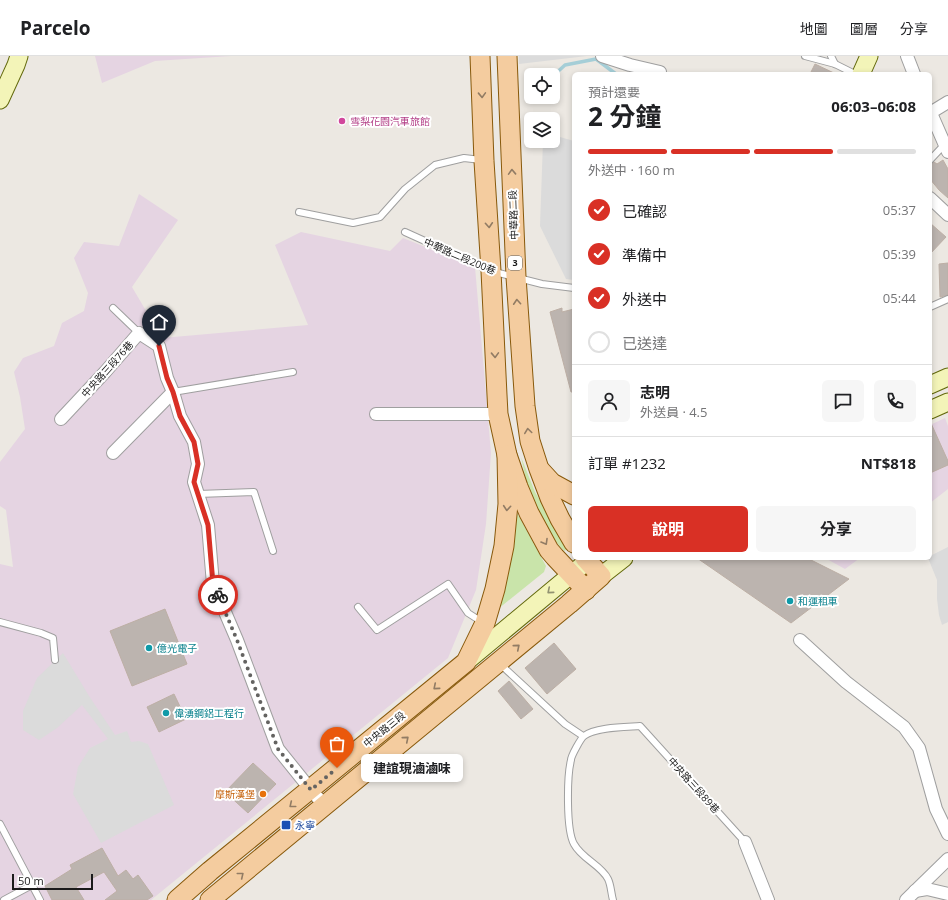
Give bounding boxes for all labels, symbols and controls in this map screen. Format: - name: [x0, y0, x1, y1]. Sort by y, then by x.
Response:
- text: Parcelo: [20, 15, 91, 41]
- text: 地圖: [800, 19, 828, 38]
- text: 圖層: [850, 19, 878, 38]
- text: 分享: [900, 19, 928, 38]
- map controls: [524, 68, 560, 148]
- button: locate: [524, 68, 560, 104]
- text: 預計還要: [588, 83, 640, 101]
- one-way arrow: [478, 92, 486, 98]
- text: 06:03–06:08: [831, 96, 916, 116]
- text: 2 分鐘: [588, 98, 662, 134]
- button: layers: [524, 112, 560, 148]
- place label: 雪梨花園汽車旅館: [350, 114, 430, 128]
- marker: 雪梨花園汽車旅館: [337, 116, 347, 126]
- text: 外送中 · 160 m: [588, 161, 675, 179]
- one-way arrow: [508, 169, 516, 175]
- street label: 中華路二段: [505, 190, 521, 240]
- icon: check: [588, 199, 610, 221]
- text: 已確認: [622, 201, 667, 221]
- text: 05:37: [883, 201, 916, 219]
- one-way arrow: [484, 222, 493, 228]
- street label: 中華路二段200巷: [422, 234, 498, 278]
- icon: check: [588, 243, 610, 265]
- text: 準備中: [622, 245, 667, 265]
- text: 05:39: [883, 245, 916, 263]
- road number: 3: [508, 256, 522, 270]
- icon: check: [588, 287, 610, 309]
- text: 外送中: [622, 289, 667, 309]
- text: 05:44: [883, 289, 916, 307]
- one-way arrow: [513, 299, 522, 305]
- pin: [142, 305, 176, 346]
- icon: home: [148, 311, 170, 333]
- text: 已送達: [622, 333, 667, 353]
- street label: 中央路三段76巷: [78, 338, 136, 400]
- one-way arrow: [491, 352, 499, 358]
- button: person: [588, 380, 630, 422]
- button: chat: [822, 380, 864, 422]
- button: phone: [874, 380, 916, 422]
- text: 志明: [640, 382, 670, 402]
- text: 外送員 · 4.5: [640, 403, 707, 421]
- one-way arrow: [524, 428, 533, 434]
- text: 訂單 #1232: [588, 453, 666, 473]
- text: NT$818: [861, 453, 916, 473]
- one-way arrow: [503, 505, 512, 511]
- button: 說明: [588, 506, 748, 552]
- button: 分享: [756, 506, 916, 552]
- one-way arrow: [540, 538, 547, 545]
- courier: [198, 575, 238, 615]
- icon: bike: [207, 584, 229, 606]
- one-way arrow: [547, 587, 554, 594]
- place label: 和運租車: [798, 594, 838, 608]
- marker: 和運租車: [785, 596, 795, 606]
- place label: 億光電子: [157, 641, 197, 655]
- marker: 億光電子: [144, 643, 154, 653]
- one-way arrow: [512, 645, 519, 652]
- one-way arrow: [433, 682, 440, 689]
- place label: 偉湧鋼鋁工程行: [174, 706, 244, 720]
- marker: 偉湧鋼鋁工程行: [161, 708, 171, 718]
- street label: 中央路三段: [360, 708, 408, 750]
- pin: [320, 727, 354, 768]
- icon: bag: [326, 733, 348, 755]
- one-way arrow: [401, 737, 408, 744]
- callout: 建誼現滷滷味: [361, 754, 463, 782]
- street label: 中央路三段89巷: [665, 754, 723, 816]
- text: 建誼現滷滷味: [373, 759, 451, 777]
- place label: 摩斯漢堡: [215, 787, 255, 801]
- marker: 摩斯漢堡: [258, 789, 268, 799]
- one-way arrow: [289, 800, 296, 807]
- place label: 永寧: [295, 818, 315, 832]
- marker: 永寧: [280, 819, 292, 831]
- scale bar: [12, 872, 93, 891]
- text: 50 m: [18, 873, 44, 888]
- one-way arrow: [236, 873, 243, 880]

